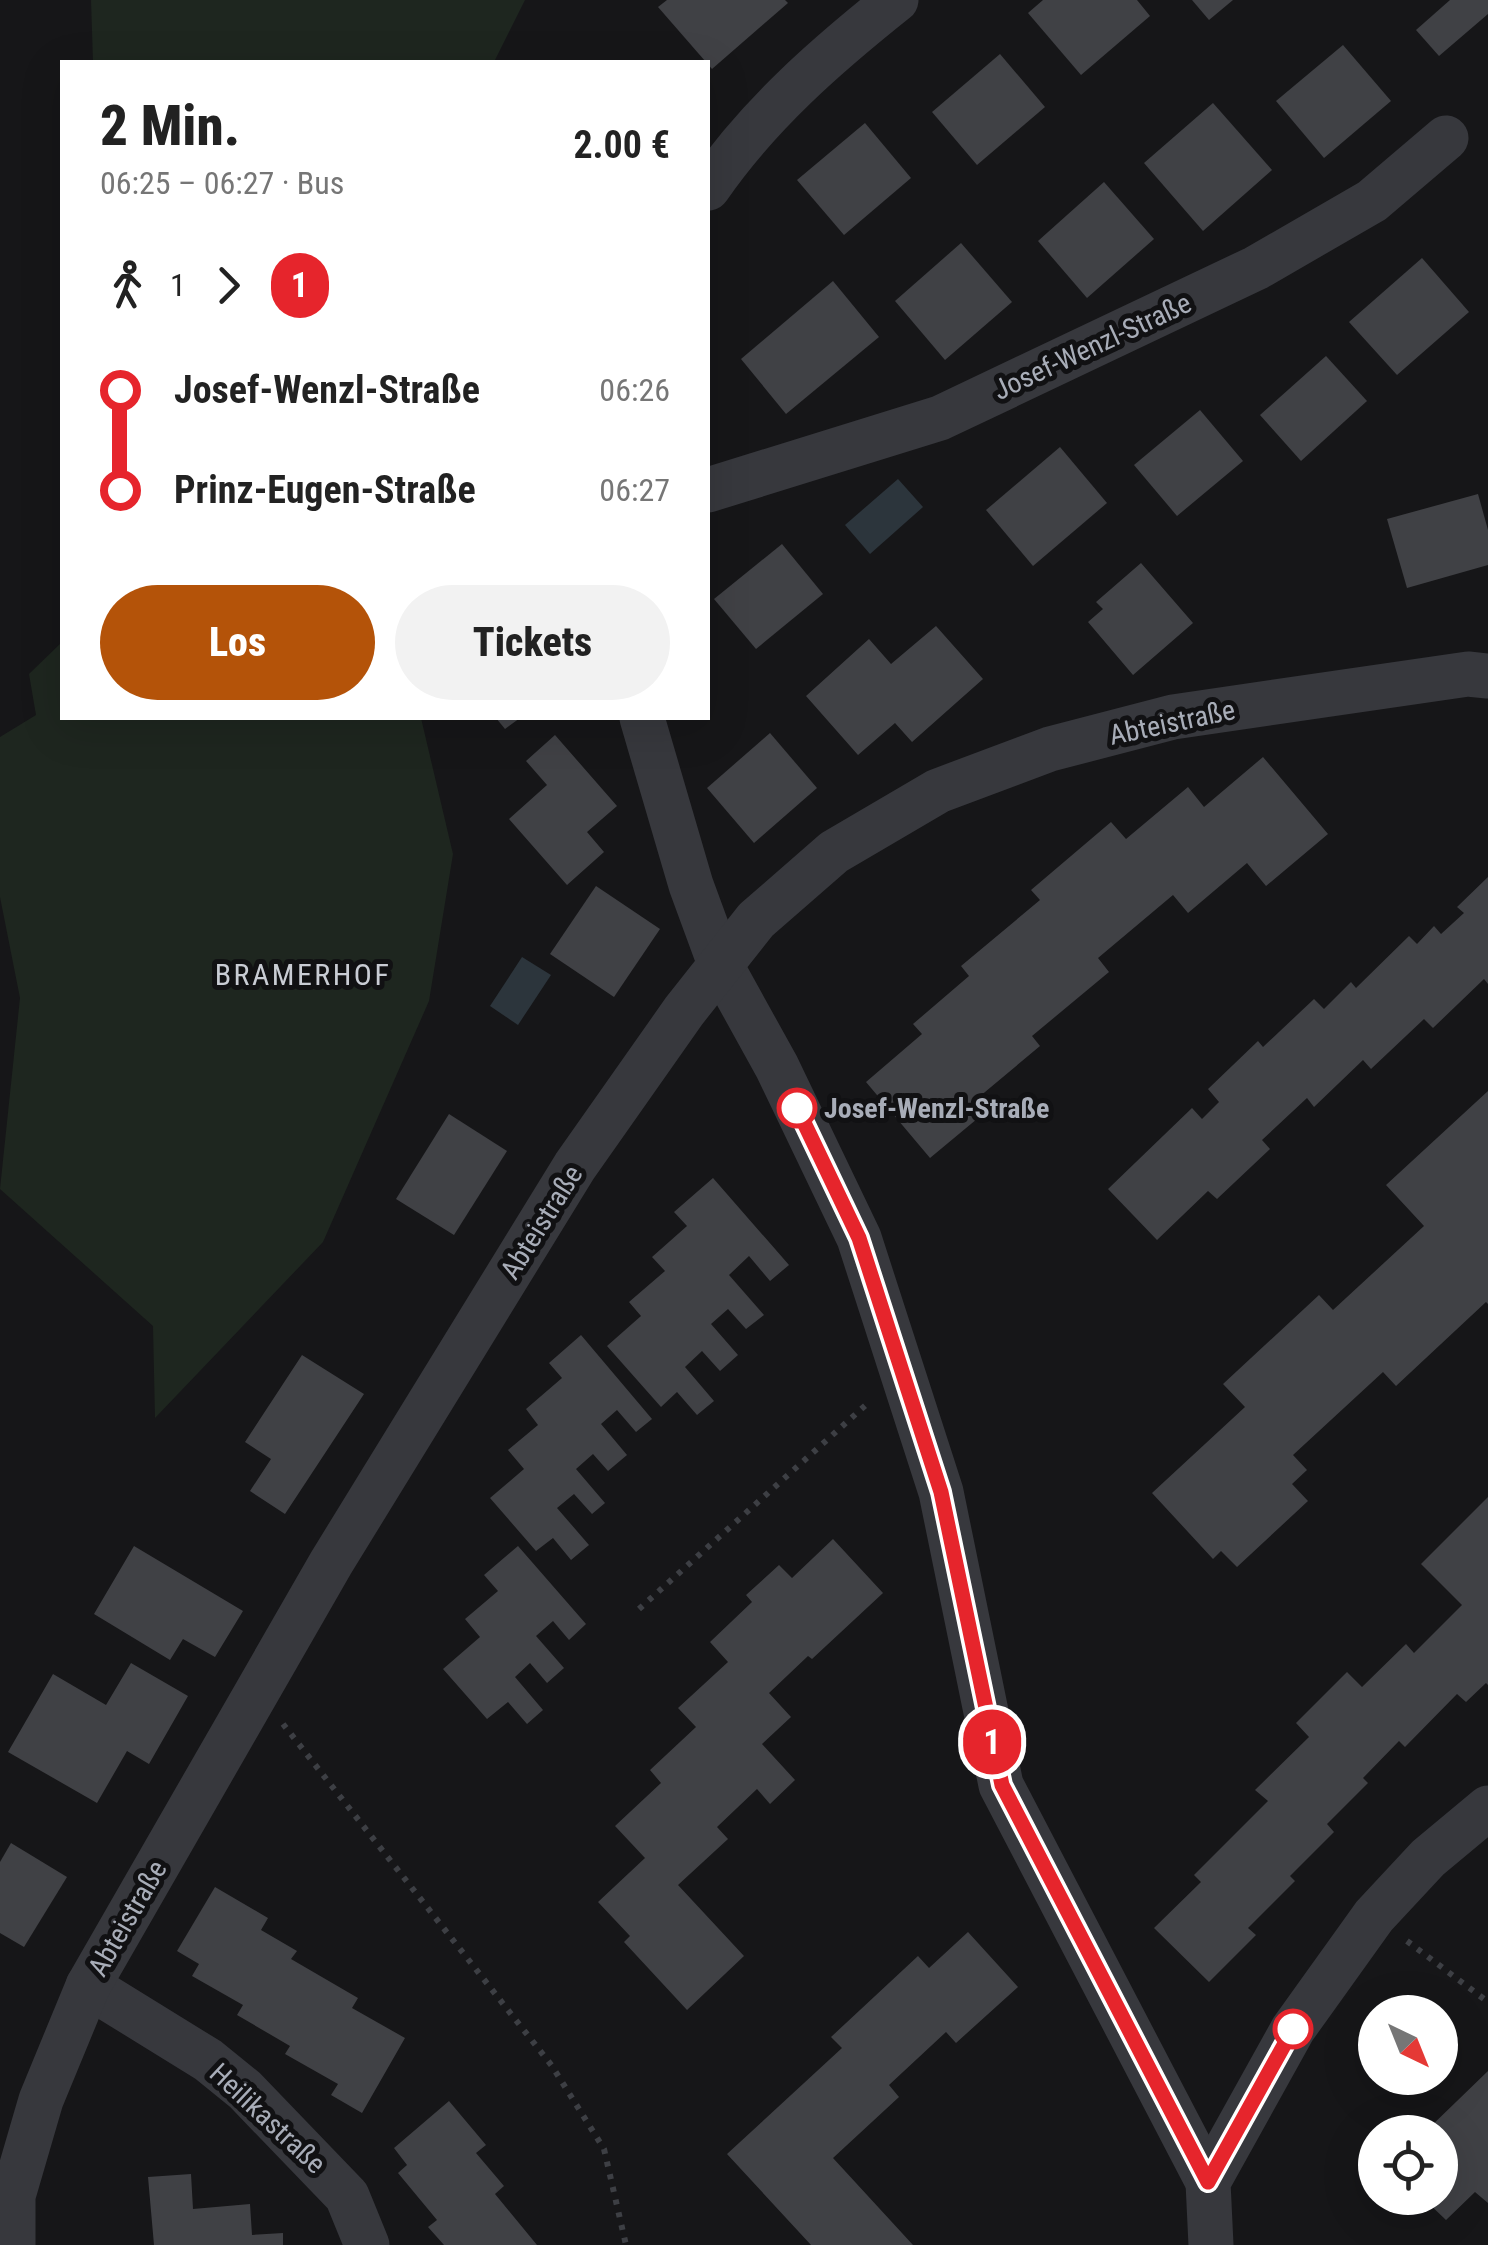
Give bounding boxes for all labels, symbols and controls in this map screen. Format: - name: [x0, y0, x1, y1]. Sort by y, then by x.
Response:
- text: 2 Min.: [100, 94, 240, 158]
- text: 2.00 €: [573, 123, 670, 167]
- text: 06:25 – 06:27 · Bus: [100, 164, 344, 202]
- icon: walk: [100, 258, 155, 313]
- icon: forward: [201, 258, 256, 313]
- text: 1: [291, 265, 309, 306]
- text: 1: [170, 266, 186, 304]
- street label: Josef-Wenzl-Straße: [988, 286, 1196, 407]
- text: Josef-Wenzl-Straße: [174, 368, 480, 412]
- text: 06:26: [599, 371, 670, 409]
- text: Prinz-Eugen-Straße: [174, 468, 476, 512]
- text: 06:27: [599, 471, 670, 509]
- button: Los: [100, 585, 375, 700]
- button: Tickets: [395, 585, 670, 700]
- street label: Abteistraße: [1106, 693, 1238, 752]
- district label: BRAMERHOF: [215, 957, 391, 992]
- marker: Josef-Wenzl-Straße: [778, 1089, 816, 1127]
- place label: Josef-Wenzl-Straße: [824, 1092, 1049, 1125]
- street label: Abteistraße: [494, 1159, 589, 1285]
- line badge: 1: [960, 1710, 1024, 1774]
- text: 1: [983, 1722, 1001, 1763]
- street label: Abteistraße: [81, 1855, 174, 1982]
- north arrow: [1358, 1995, 1458, 2095]
- map controls: [1358, 1995, 1458, 2215]
- unlabelled marker: [1274, 2010, 1312, 2048]
- street label: Heilikastraße: [203, 2057, 332, 2180]
- button: locate: [1358, 2115, 1458, 2215]

